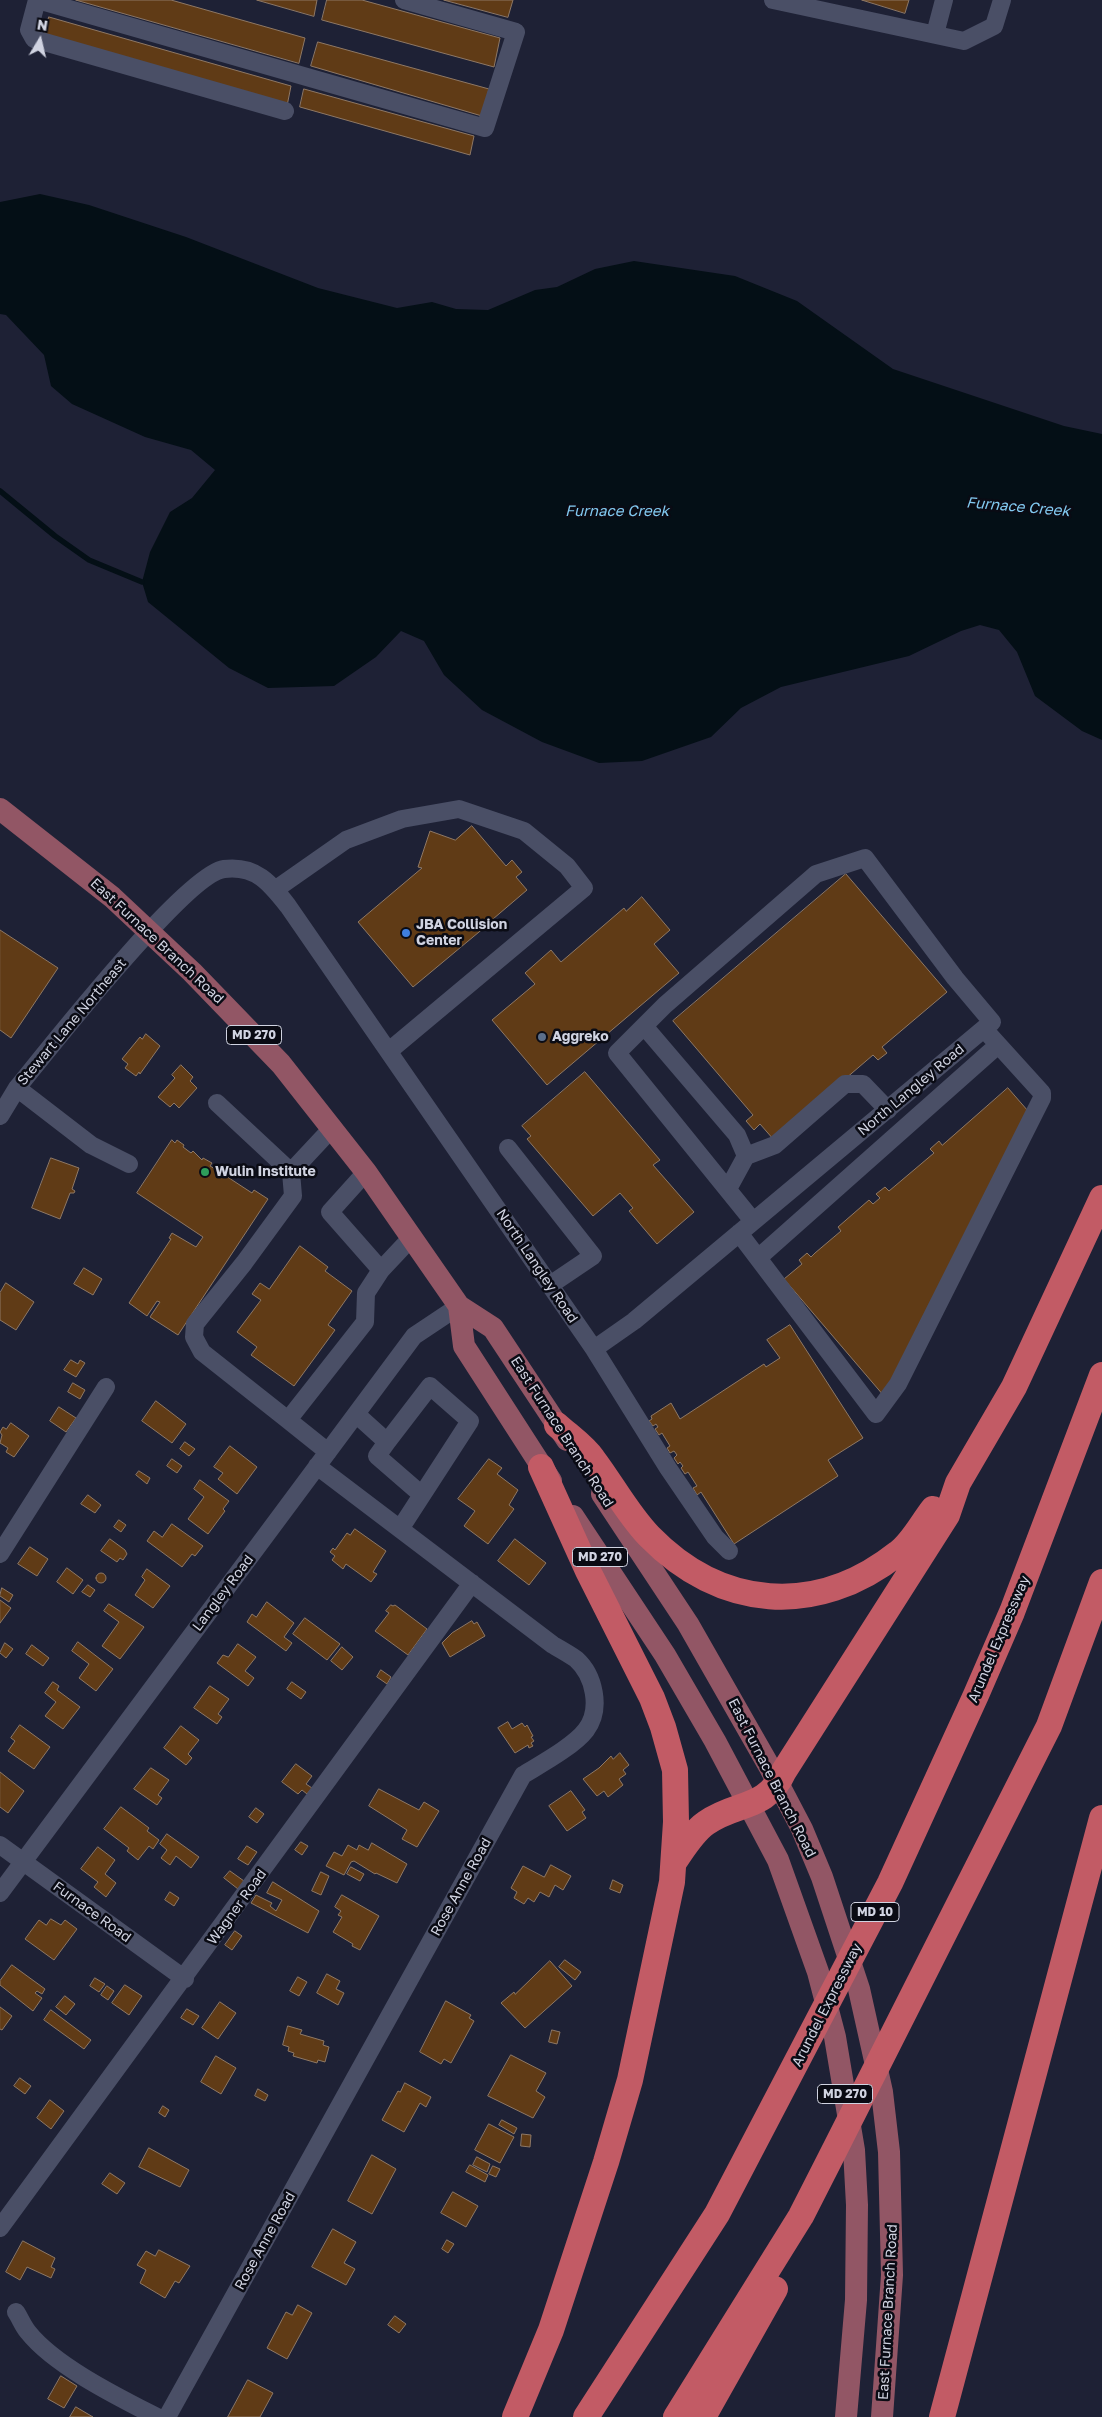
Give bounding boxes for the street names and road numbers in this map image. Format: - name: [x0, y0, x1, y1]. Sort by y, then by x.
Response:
- street label: East Furnace Branch Road: [87, 875, 227, 1007]
- street label: Stewart Lane Northeast: [14, 955, 130, 1089]
- road number: MD 270: [226, 1026, 282, 1044]
- street label: North Langley Road: [854, 1041, 968, 1139]
- street label: North Langley Road: [493, 1206, 581, 1326]
- street label: East Furnace Branch Road: [507, 1354, 617, 1510]
- road number: MD 270: [572, 1548, 628, 1566]
- street label: Langley Road: [189, 1552, 257, 1634]
- street label: Arundel Expressway: [965, 1573, 1033, 1705]
- street label: East Furnace Branch Road: [725, 1696, 819, 1860]
- street label: Rose Anne Road: [427, 1835, 495, 1939]
- street label: Wagner Road: [204, 1866, 270, 1948]
- street label: Furnace Road: [50, 1878, 134, 1946]
- road number: MD 10: [851, 1902, 899, 1921]
- street label: Arundel Expressway: [789, 1940, 865, 2070]
- road number: MD 270: [818, 2084, 872, 2104]
- street label: Rose Anne Road: [231, 2189, 299, 2293]
- street label: East Furnace Branch Road: [875, 2224, 901, 2400]

